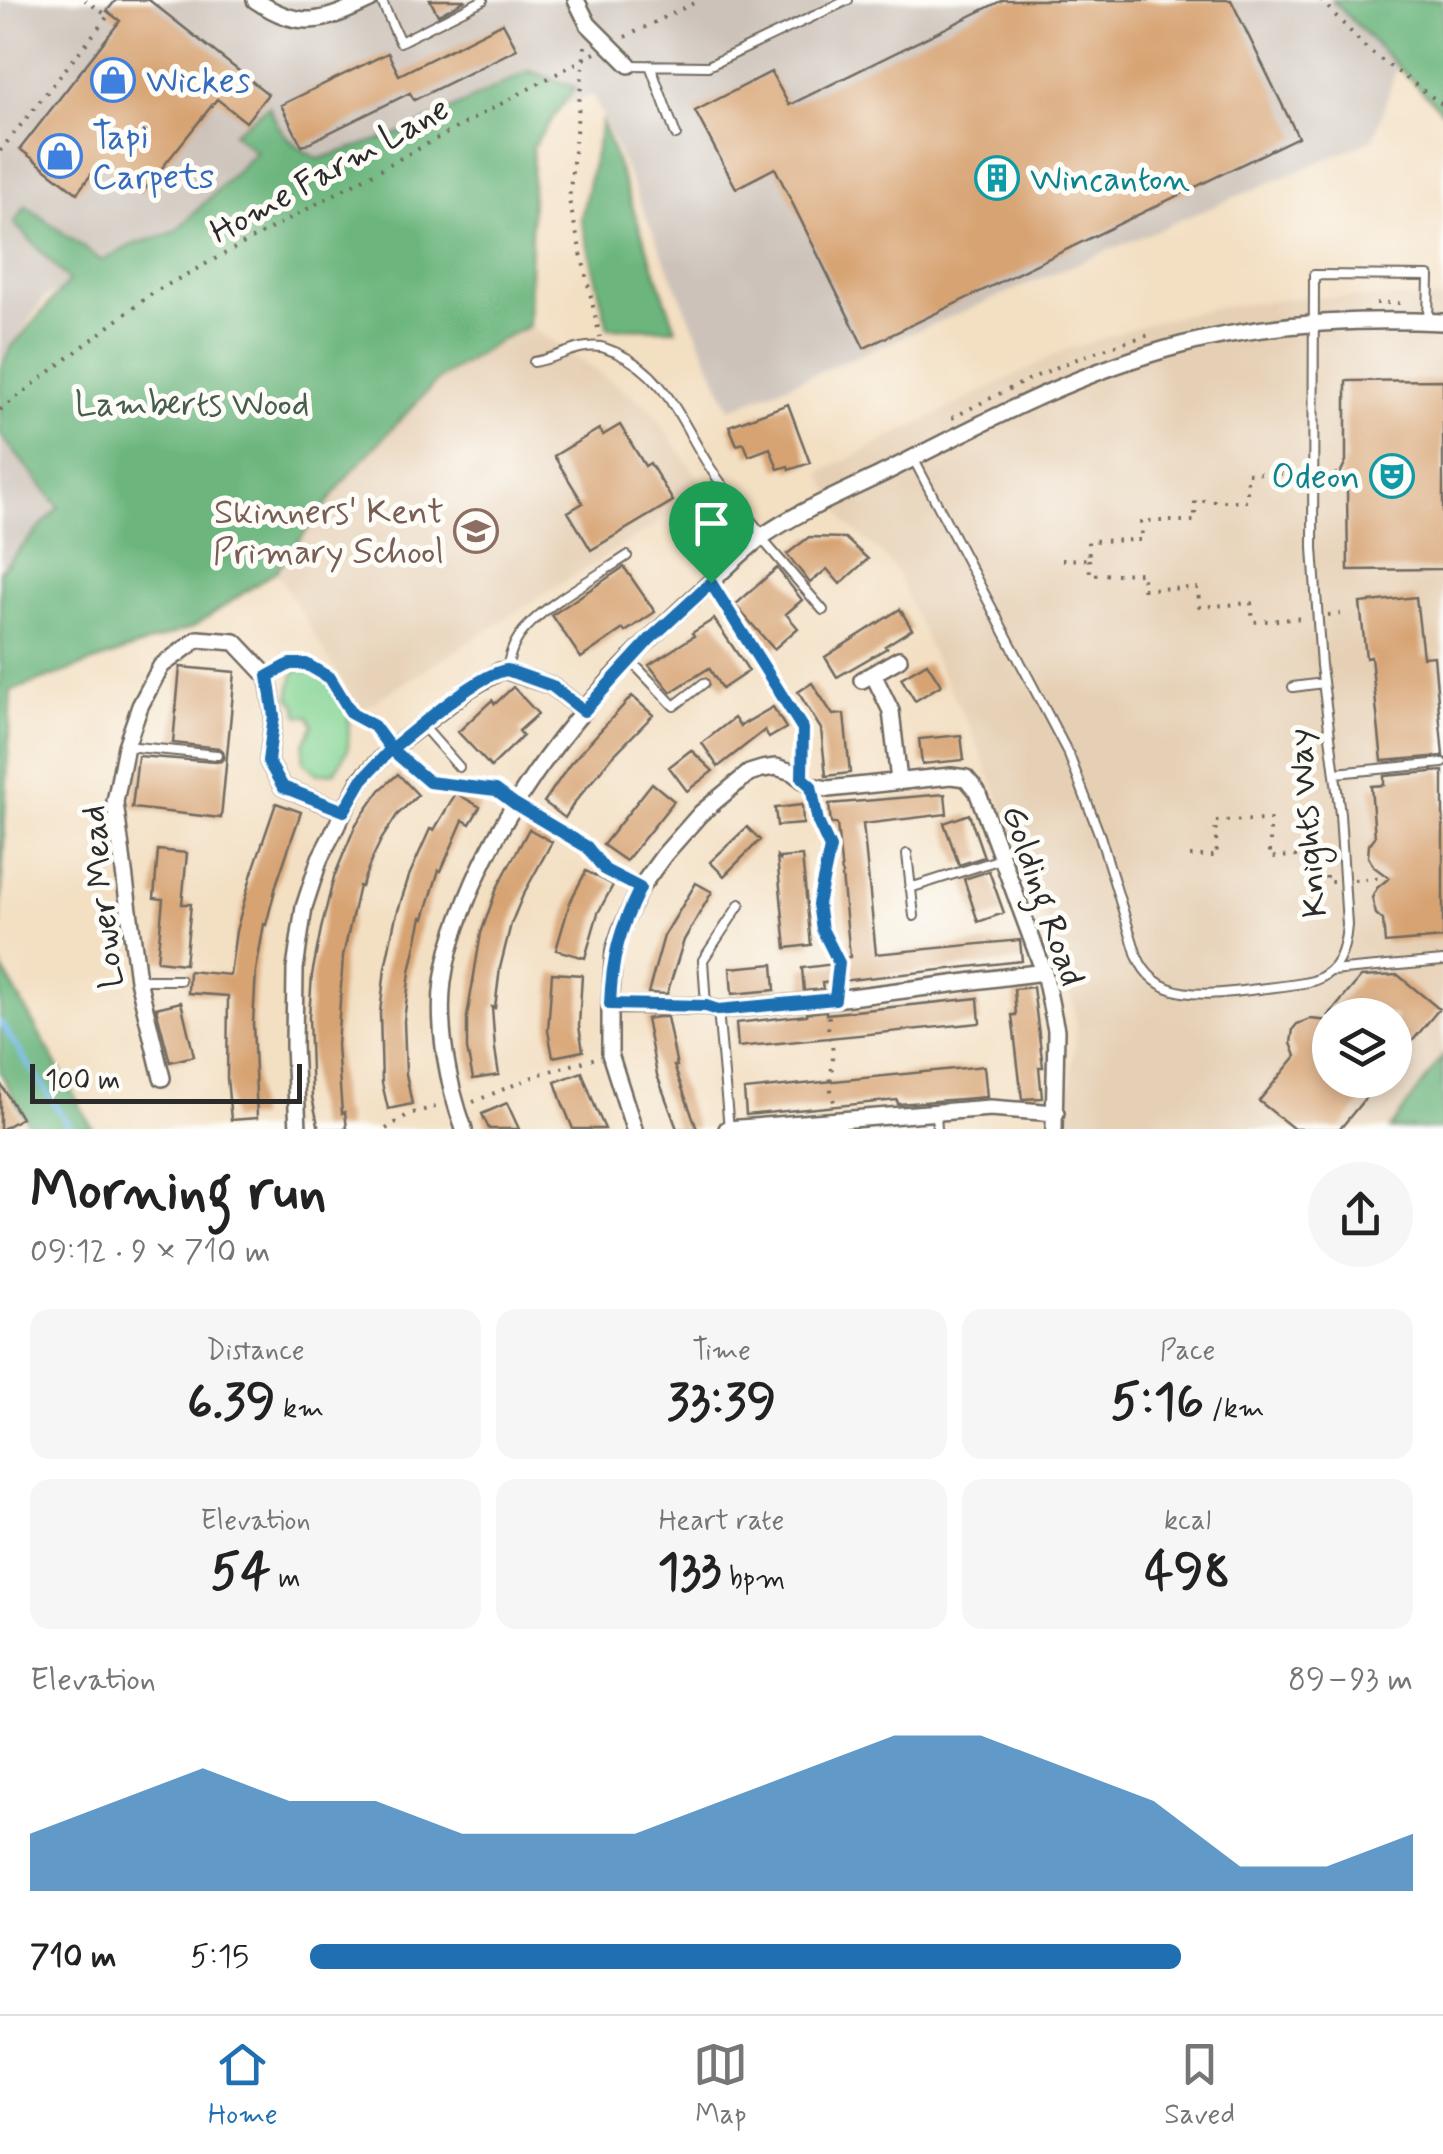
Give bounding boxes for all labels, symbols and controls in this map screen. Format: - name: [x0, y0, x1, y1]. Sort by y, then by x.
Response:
- shop icon: Wickes: [90, 57, 136, 103]
- place label: Wickes: [146, 59, 250, 105]
- street label: Home Farm Lane: [202, 86, 458, 256]
- place label: Tapi Carpets: [92, 115, 214, 201]
- shop icon: Tapi Carpets: [37, 133, 83, 179]
- building icon: Wincanton: [974, 155, 1020, 201]
- place label: Wincanton: [1030, 157, 1190, 203]
- park label: Lamberts Wood: [75, 382, 309, 428]
- theatre icon: Odeon: [1369, 453, 1415, 499]
- place label: Odeon: [1271, 455, 1360, 501]
- pin: [669, 481, 754, 584]
- place label: Skinners' Kent Primary School: [213, 490, 444, 576]
- icon: arrive: [684, 496, 739, 551]
- school or university icon: Skinners' Kent Primary School: [453, 508, 499, 554]
- street label: Knights Way: [1277, 726, 1342, 919]
- street label: Golding Road: [986, 799, 1095, 994]
- street label: Lower Mead: [71, 803, 135, 991]
- map controls: [1312, 998, 1412, 1098]
- button: layers: [1312, 998, 1412, 1098]
- scale bar: [30, 1059, 302, 1104]
- text: 100 m: [45, 1063, 120, 1100]
- text: Morning run: [30, 1157, 327, 1229]
- button: share: [1308, 1162, 1413, 1267]
- text: 09:12 · 9 × 710 m: [30, 1231, 270, 1273]
- text: Distance: [206, 1333, 305, 1370]
- text: Time: [692, 1333, 751, 1370]
- text: Pace: [1160, 1333, 1215, 1370]
- text: 6.39: [187, 1370, 275, 1436]
- text: 33:39: [667, 1370, 776, 1436]
- text: 5:16: [1111, 1370, 1204, 1436]
- text: km: [275, 1391, 324, 1428]
- text: /km: [1204, 1391, 1264, 1428]
- text: Elevation: [200, 1503, 311, 1540]
- text: Heart rate: [659, 1503, 784, 1540]
- text: kcal: [1164, 1503, 1211, 1540]
- text: 54: [210, 1540, 271, 1606]
- text: 133: [658, 1540, 721, 1606]
- text: 498: [1145, 1540, 1230, 1606]
- text: m: [271, 1561, 301, 1598]
- text: bpm: [721, 1561, 785, 1598]
- text: Elevation: [30, 1659, 156, 1701]
- text: 89–93 m: [1288, 1659, 1413, 1701]
- text: 710 m: [30, 1936, 117, 1978]
- text: 5:15: [190, 1936, 249, 1978]
- tab: Home: [208, 2037, 278, 2134]
- tab: Map: [693, 2037, 748, 2134]
- tab: Saved: [1164, 2037, 1235, 2134]

